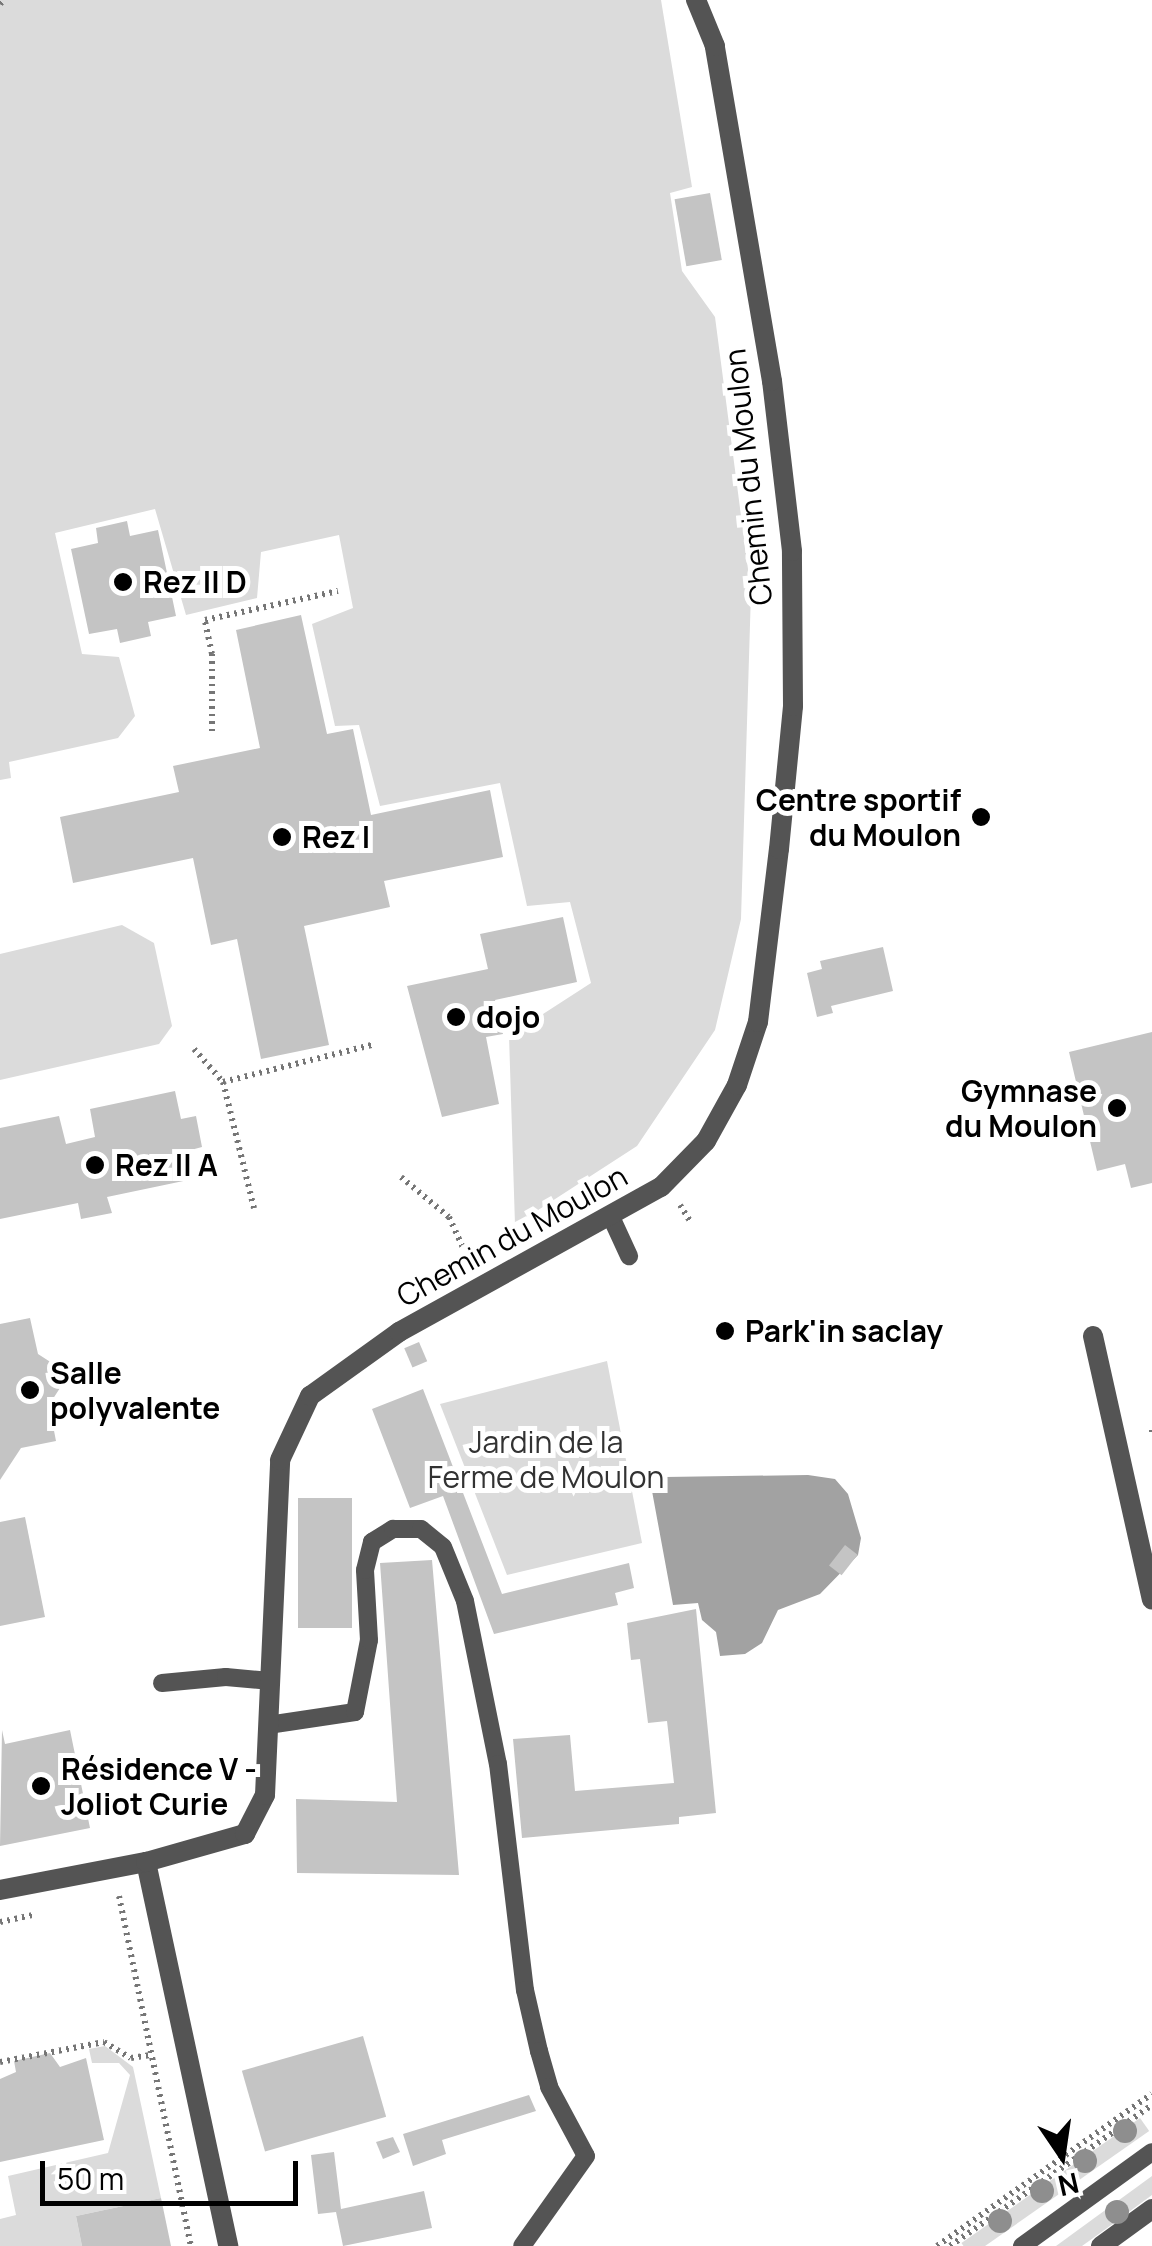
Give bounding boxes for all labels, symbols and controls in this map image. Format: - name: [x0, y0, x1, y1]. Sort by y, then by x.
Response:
- street label: Chemin du Moulon: [717, 347, 779, 607]
- place label: Rez II D: [143, 564, 247, 600]
- marker: Rez II D: [112, 571, 134, 593]
- place label: Centre sportif du Moulon: [756, 782, 961, 852]
- marker: Centre sportif du Moulon: [970, 806, 992, 828]
- place label: Rez I: [302, 819, 370, 855]
- marker: Rez I: [271, 826, 293, 848]
- place label: dojo: [476, 999, 540, 1035]
- marker: dojo: [445, 1006, 467, 1028]
- place label: Gymnase du Moulon: [945, 1073, 1097, 1144]
- marker: Gymnase du Moulon: [1106, 1097, 1128, 1119]
- place label: Rez II A: [115, 1147, 218, 1183]
- marker: Rez II A: [84, 1154, 106, 1176]
- street label: Chemin du Moulon: [391, 1158, 633, 1314]
- place label: Park'in saclay: [745, 1313, 943, 1349]
- marker: Park'in saclay: [714, 1320, 736, 1342]
- place label: Salle polyvalente: [50, 1355, 220, 1426]
- marker: Salle polyvalente: [19, 1379, 41, 1401]
- park label: Jardin de la Ferme de Moulon: [428, 1424, 664, 1494]
- place label: Résidence V - Joliot Curie: [61, 1751, 257, 1822]
- marker: Résidence V - Joliot Curie: [30, 1775, 52, 1797]
- north arrow: [1012, 2106, 1112, 2206]
- scale bar: [45, 2141, 302, 2203]
- text: 50 m: [57, 2158, 124, 2199]
- text: N: [1055, 2164, 1083, 2206]

